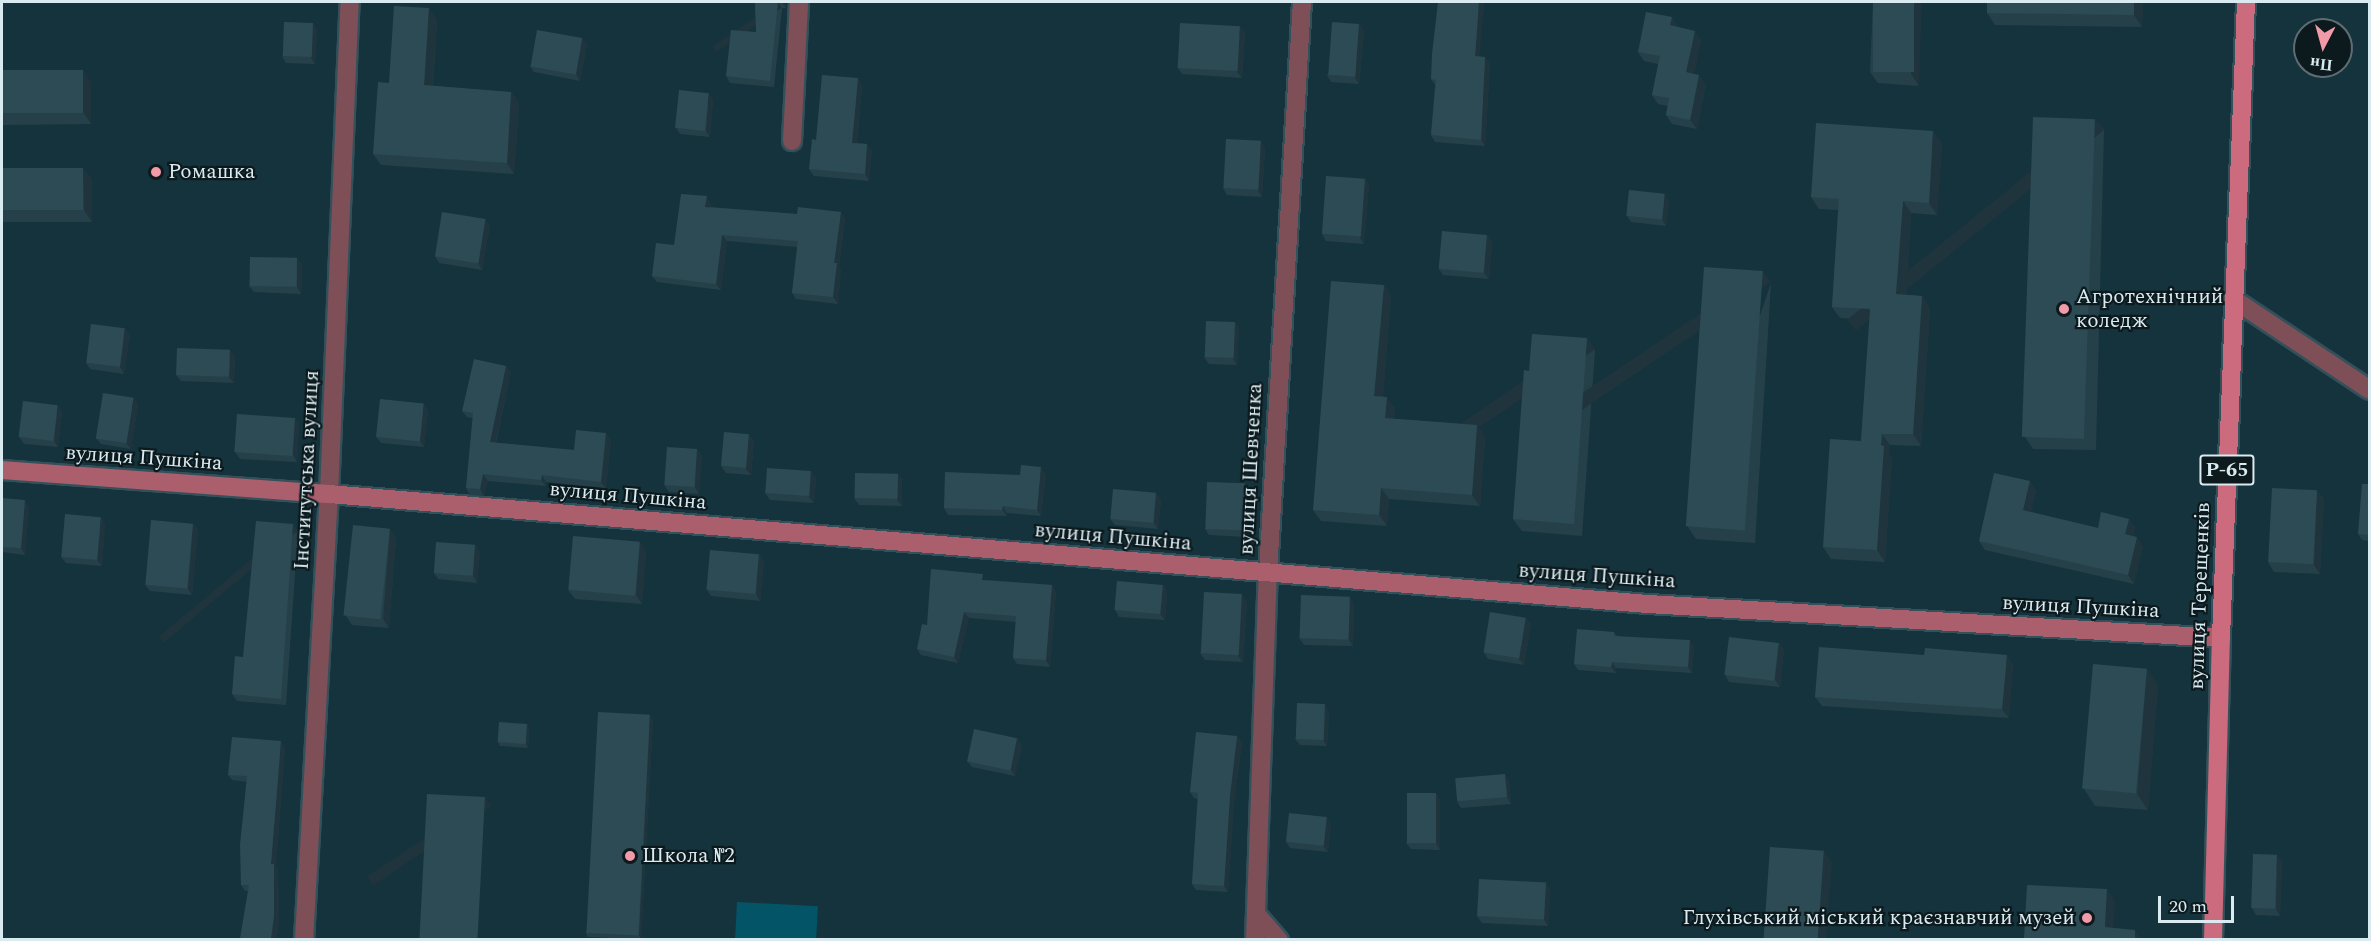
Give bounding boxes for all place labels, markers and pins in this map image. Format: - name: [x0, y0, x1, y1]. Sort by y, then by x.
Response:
- place label: Ромашка: [168, 159, 255, 185]
- marker: Ромашка: [149, 165, 163, 179]
- place label: Агротехнічний коледж: [2076, 284, 2223, 334]
- marker: Агротехнічний коледж: [2057, 302, 2071, 316]
- place label: Школа №2: [642, 843, 735, 869]
- marker: Школа №2: [623, 849, 637, 863]
- place label: Глухівський міський краєзнавчий музей: [1683, 905, 2075, 931]
- marker: Глухівський міський краєзнавчий музей: [2080, 911, 2094, 925]

